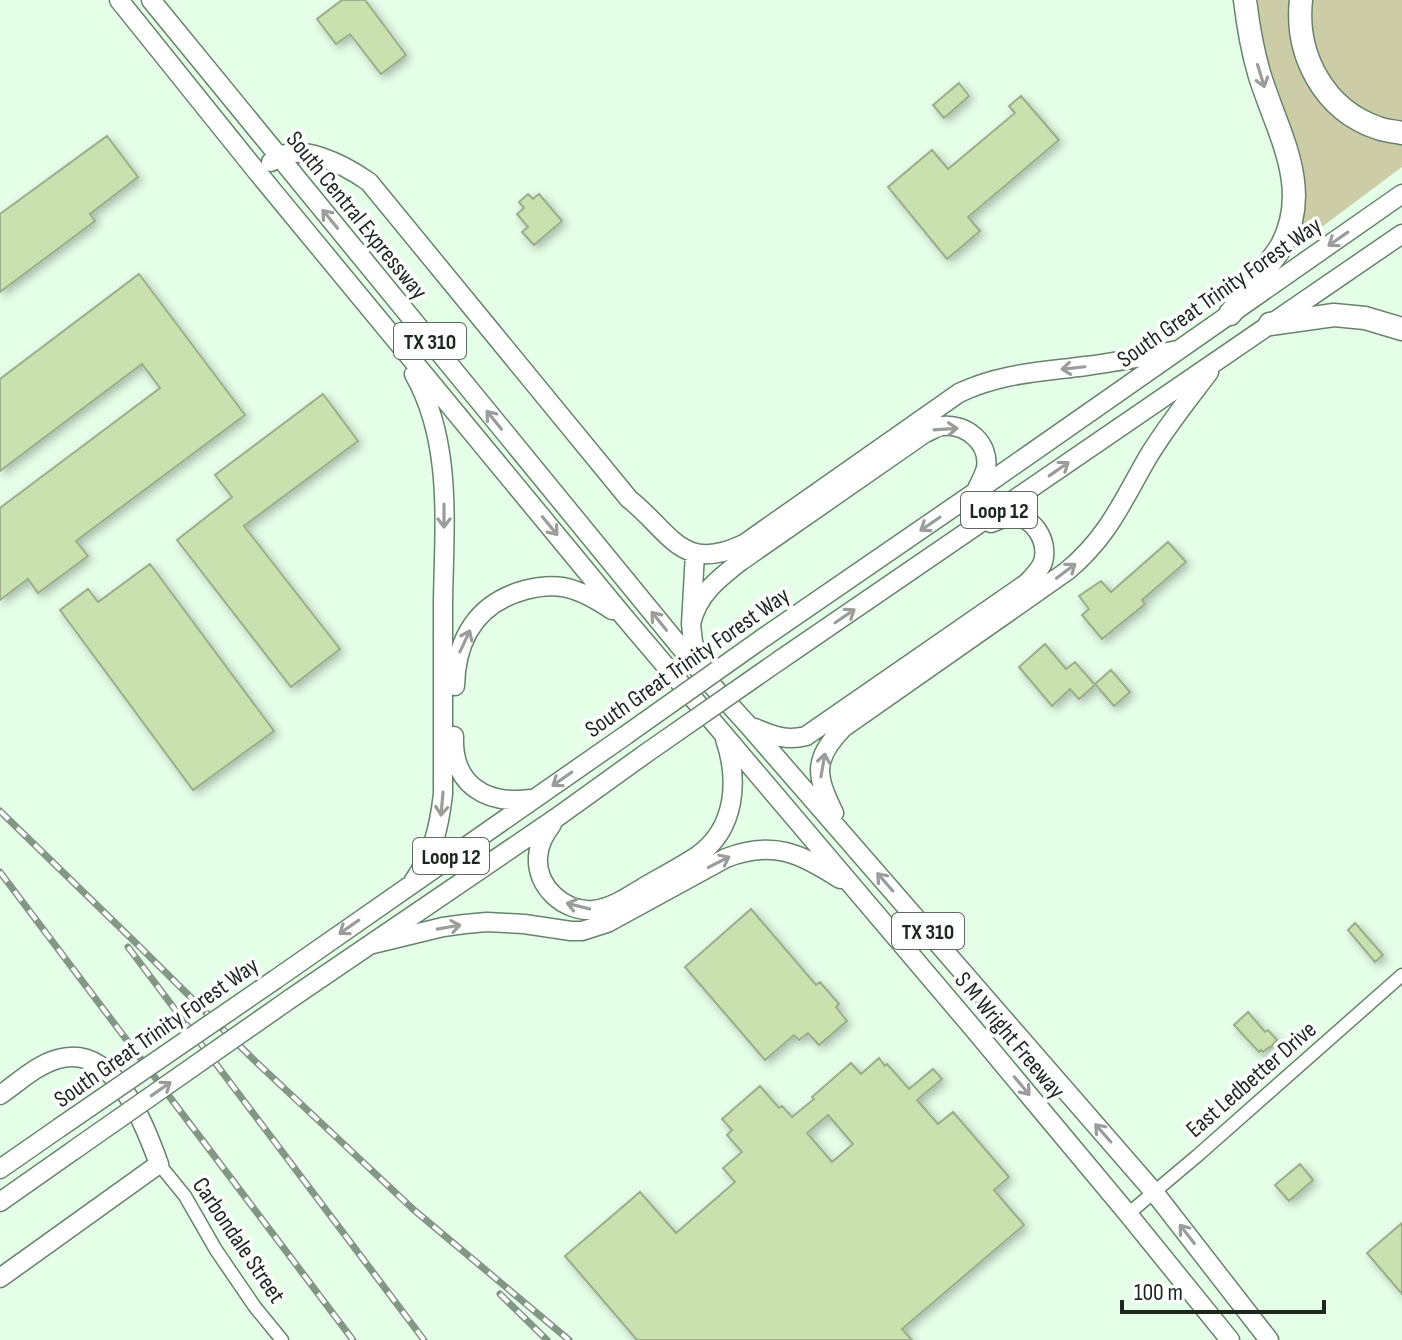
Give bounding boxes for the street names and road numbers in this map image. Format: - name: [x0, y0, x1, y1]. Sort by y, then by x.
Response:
- street label: South Central Expressway: [280, 125, 433, 305]
- street label: South Great Trinity Forest Way: [1112, 211, 1327, 374]
- road number: TX 310: [394, 323, 466, 359]
- road number: Loop 12: [961, 492, 1037, 528]
- street label: South Great Trinity Forest Way: [580, 581, 795, 744]
- road number: Loop 12: [413, 838, 489, 874]
- road number: TX 310: [892, 913, 964, 949]
- street label: South Great Trinity Forest Way: [49, 951, 264, 1114]
- street label: S M Wright Freeway: [948, 966, 1071, 1105]
- street label: East Ledbetter Drive: [1180, 1015, 1322, 1144]
- street label: Carbondale Street: [186, 1172, 291, 1309]

